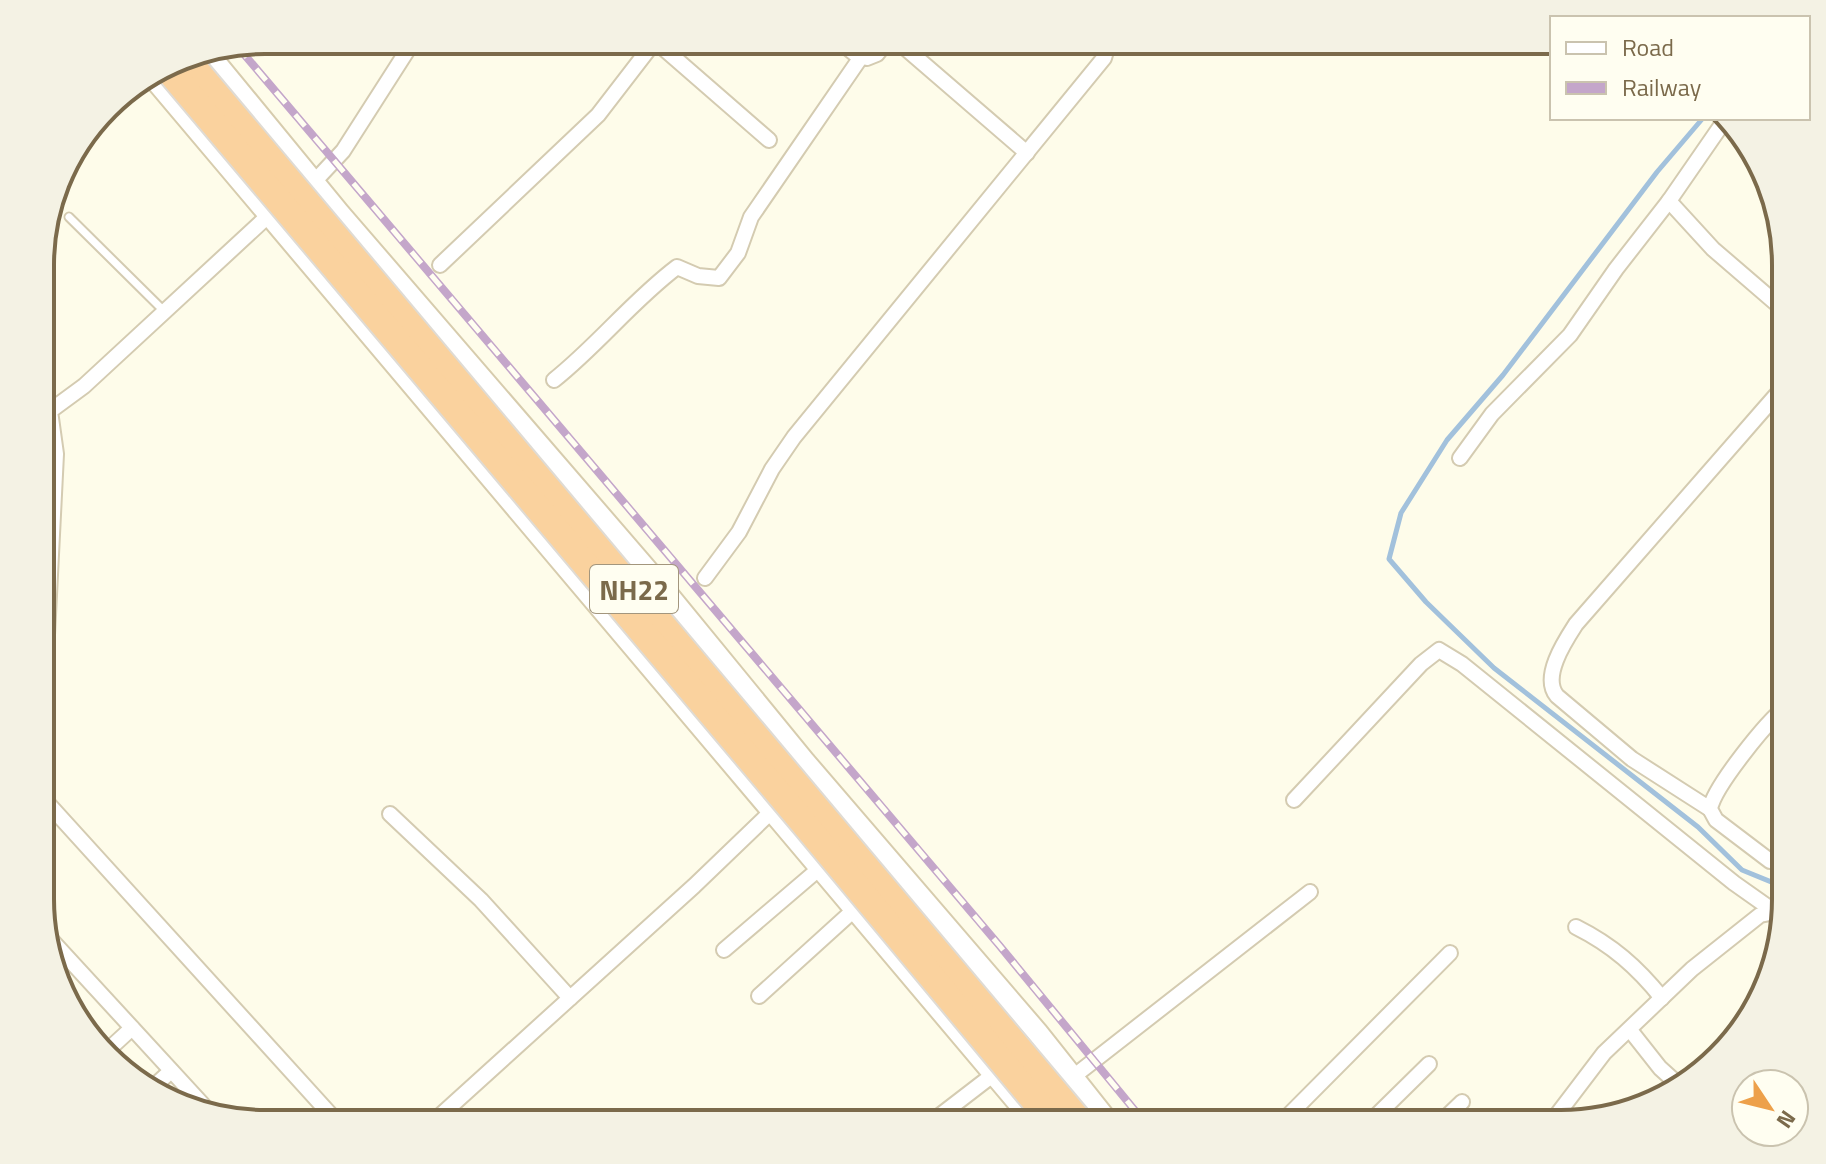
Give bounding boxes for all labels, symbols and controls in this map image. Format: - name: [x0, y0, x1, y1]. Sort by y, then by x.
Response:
- legend: [1550, 16, 1810, 120]
- text: Road: [1622, 29, 1674, 65]
- text: Railway: [1622, 69, 1702, 105]
- road number: NH22: [590, 565, 678, 613]
- north arrow: [1730, 1068, 1810, 1148]
- text: N: [1768, 1103, 1805, 1135]

